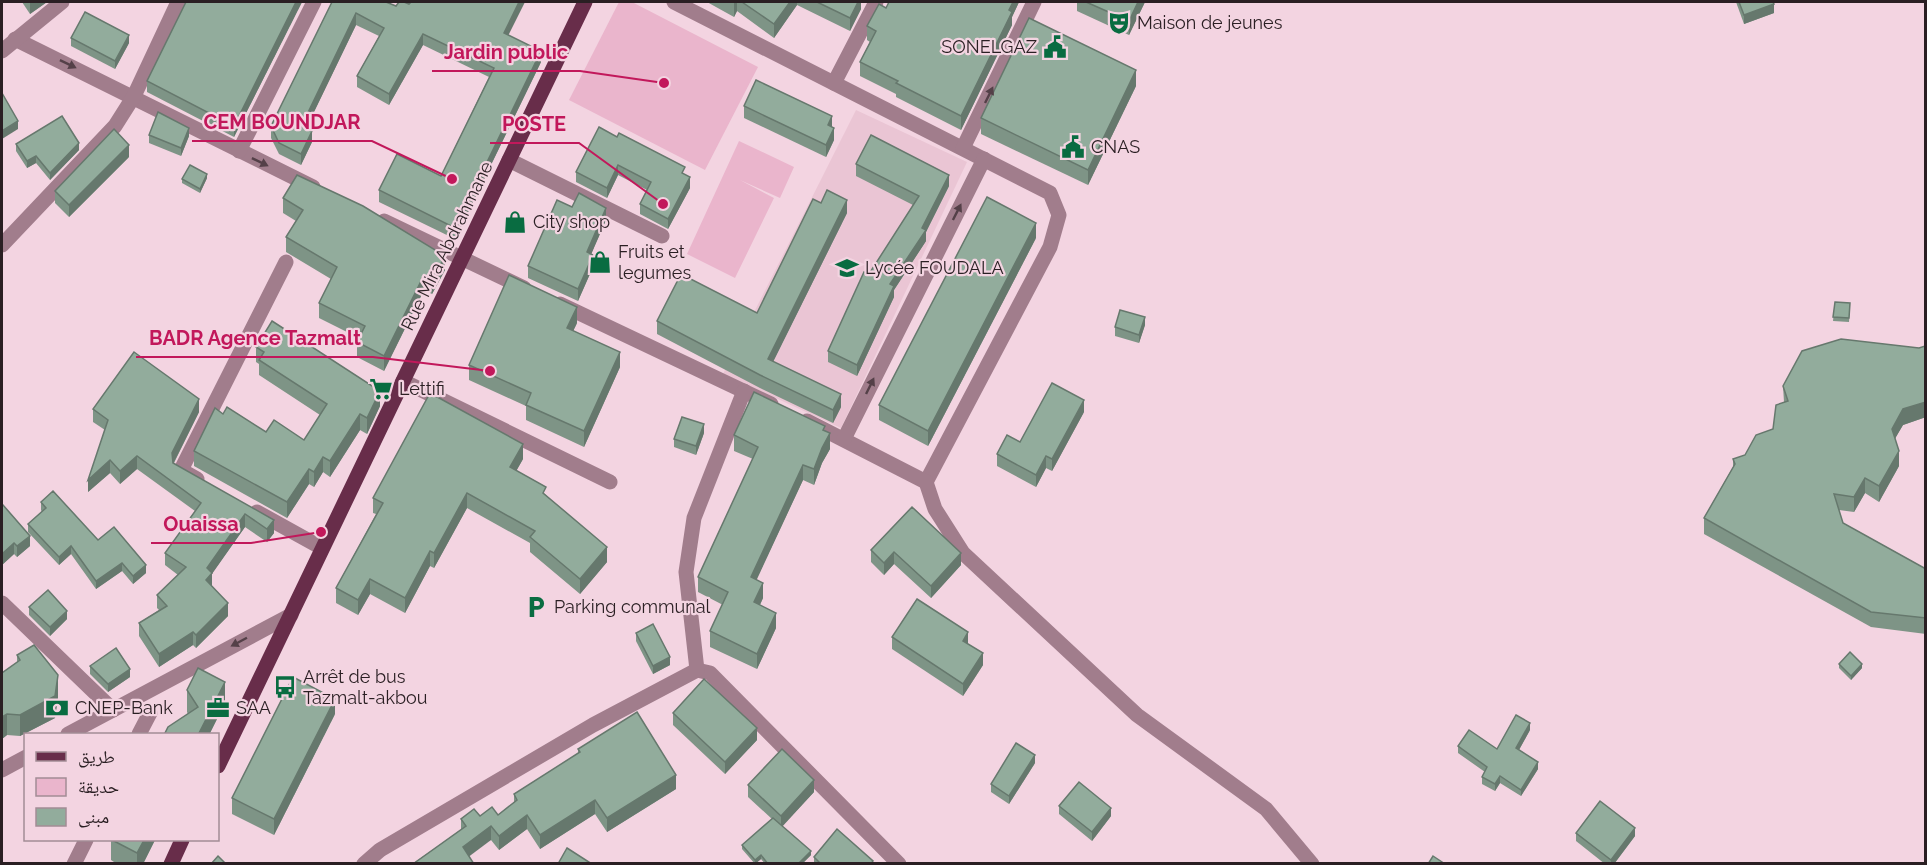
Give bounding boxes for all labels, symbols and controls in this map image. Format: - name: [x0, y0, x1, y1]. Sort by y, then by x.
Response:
- theatre icon: Maison de jeunes: [1106, 10, 1132, 36]
- place label: Maison de jeunes: [1137, 12, 1283, 33]
- callout: Jardin public: [432, 33, 580, 71]
- public building icon: SONELGAZ: [1042, 34, 1068, 60]
- place label: SONELGAZ: [941, 36, 1037, 57]
- text: Jardin public: [444, 40, 568, 64]
- one-way arrow: [59, 60, 76, 69]
- one-way arrow: [984, 86, 993, 103]
- callout: CEM BOUNDJAR: [192, 103, 372, 141]
- callout: POSTE: [490, 105, 579, 143]
- text: CEM BOUNDJAR: [204, 110, 360, 134]
- text: POSTE: [502, 112, 566, 136]
- public building icon: CNAS: [1060, 134, 1086, 160]
- place label: CNAS: [1091, 136, 1140, 157]
- one-way arrow: [252, 157, 269, 166]
- street label: Rue Mira Abdrahmane: [396, 157, 497, 334]
- one-way arrow: [953, 203, 962, 220]
- shop icon: City shop: [502, 209, 528, 235]
- place label: City shop: [533, 211, 610, 232]
- place label: Fruits et legumes: [618, 241, 691, 283]
- shop icon: Fruits et legumes: [587, 249, 613, 275]
- school or university icon: Lycée FOUDALA: [834, 255, 860, 281]
- place label: Lycée FOUDALA: [865, 257, 1004, 278]
- callout: BADR Agence Tazmalt: [136, 319, 373, 357]
- text: BADR Agence Tazmalt: [149, 326, 361, 350]
- supermarket icon: Lettifi: [368, 376, 394, 402]
- one-way arrow: [865, 377, 875, 394]
- place label: Lettifi: [399, 378, 445, 399]
- callout: Ouaissa: [151, 505, 251, 543]
- text: Ouaissa: [163, 512, 239, 536]
- parking icon: Parking communal: [523, 594, 549, 620]
- place label: Parking communal: [554, 596, 710, 617]
- one-way arrow: [230, 637, 247, 647]
- place label: Arrêt de bus Tazmalt-akbou: [303, 666, 427, 708]
- bus stop icon: Arrêt de bus Tazmalt-akbou: [272, 674, 298, 700]
- bank icon: CNEP-Bank: [44, 695, 70, 721]
- office icon: SAA: [205, 695, 231, 721]
- place label: CNEP-Bank: [75, 697, 173, 718]
- place label: SAA: [236, 697, 271, 718]
- legend: [24, 733, 219, 841]
- text: طريق: [78, 746, 115, 768]
- text: حديقة: [78, 776, 119, 797]
- text: مبنى: [78, 806, 109, 828]

